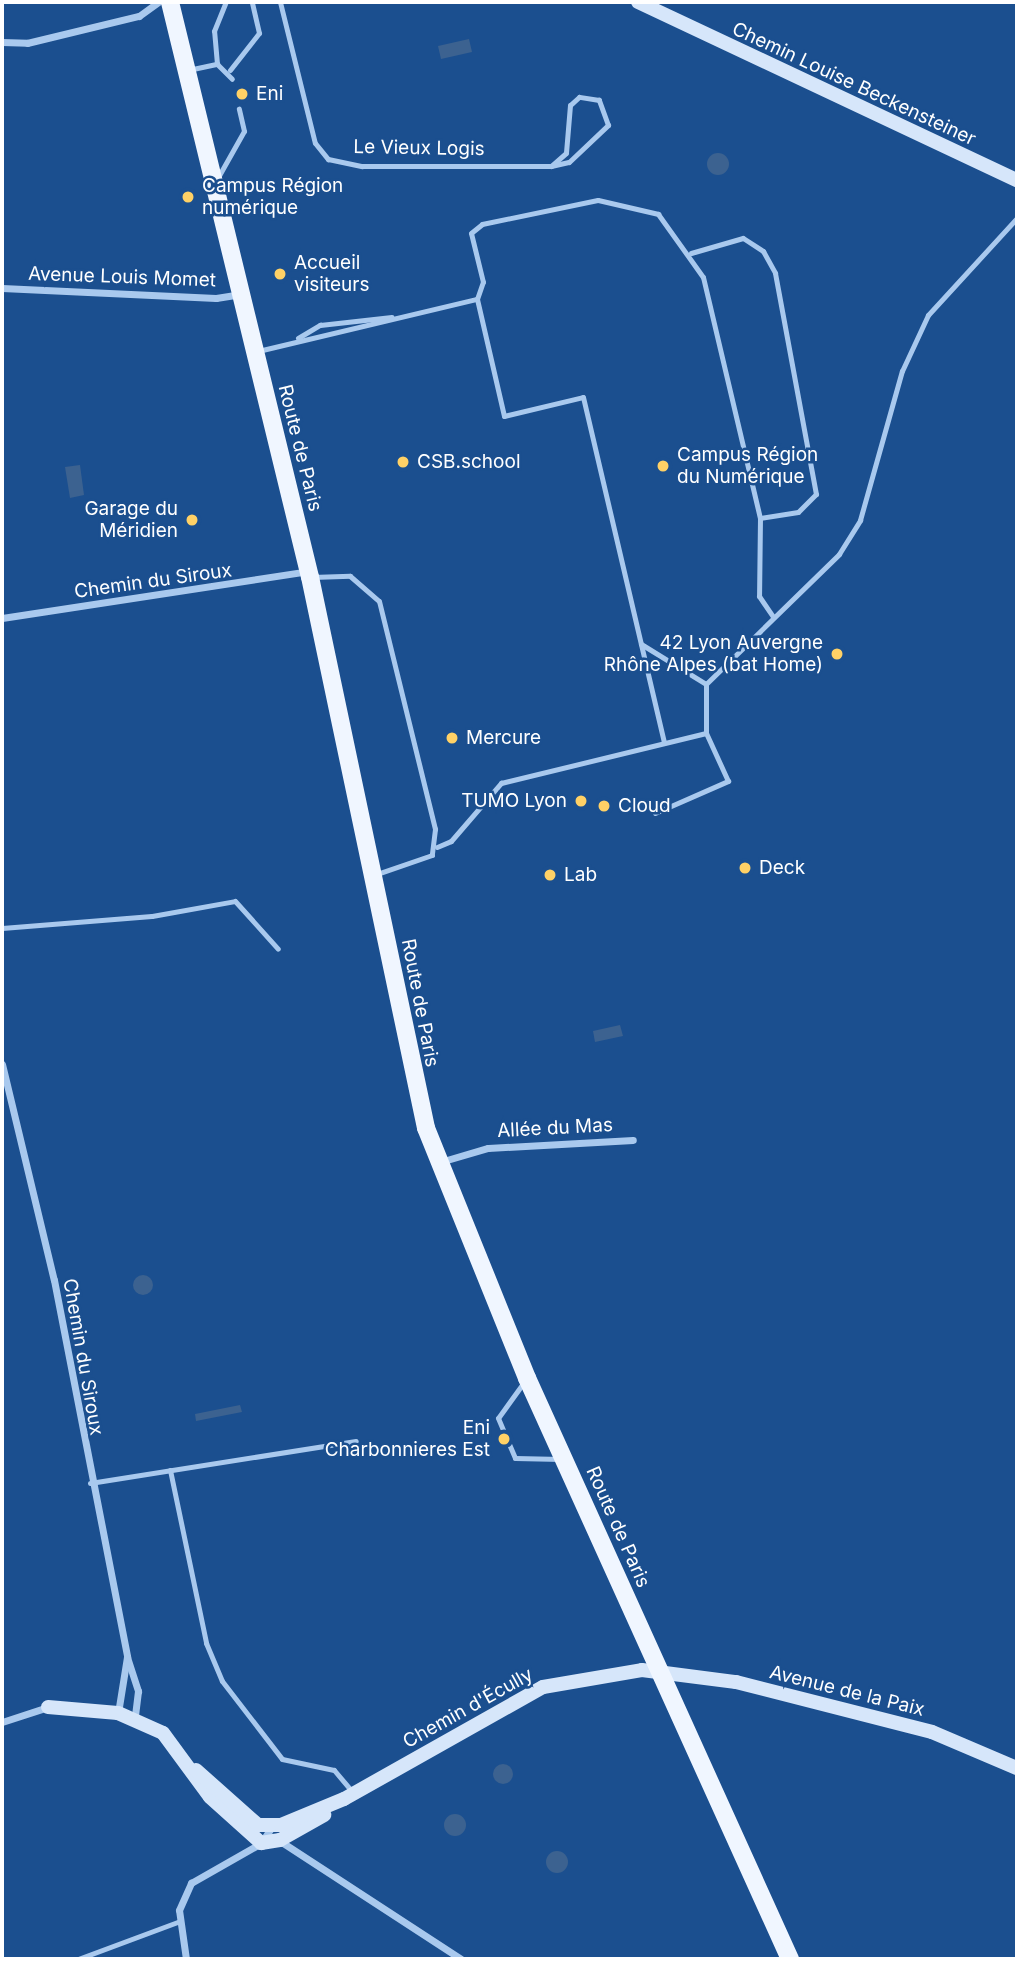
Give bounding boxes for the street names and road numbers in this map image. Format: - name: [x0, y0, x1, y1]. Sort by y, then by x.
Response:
- street label: Chemin Louise Beckensteiner: [729, 17, 979, 151]
- street label: Le Vieux Logis: [353, 135, 485, 161]
- street label: Avenue Louis Momet: [28, 262, 216, 292]
- street label: Route de Paris: [273, 382, 327, 514]
- street label: Chemin du Siroux: [73, 559, 233, 603]
- street label: Route de Paris: [396, 937, 444, 1069]
- street label: Allée du Mas: [497, 1114, 613, 1142]
- street label: Chemin du Siroux: [58, 1277, 108, 1437]
- street label: Route de Paris: [581, 1463, 655, 1591]
- street label: Avenue de la Paix: [767, 1661, 927, 1721]
- street label: Chemin d'Écully: [399, 1663, 537, 1753]

